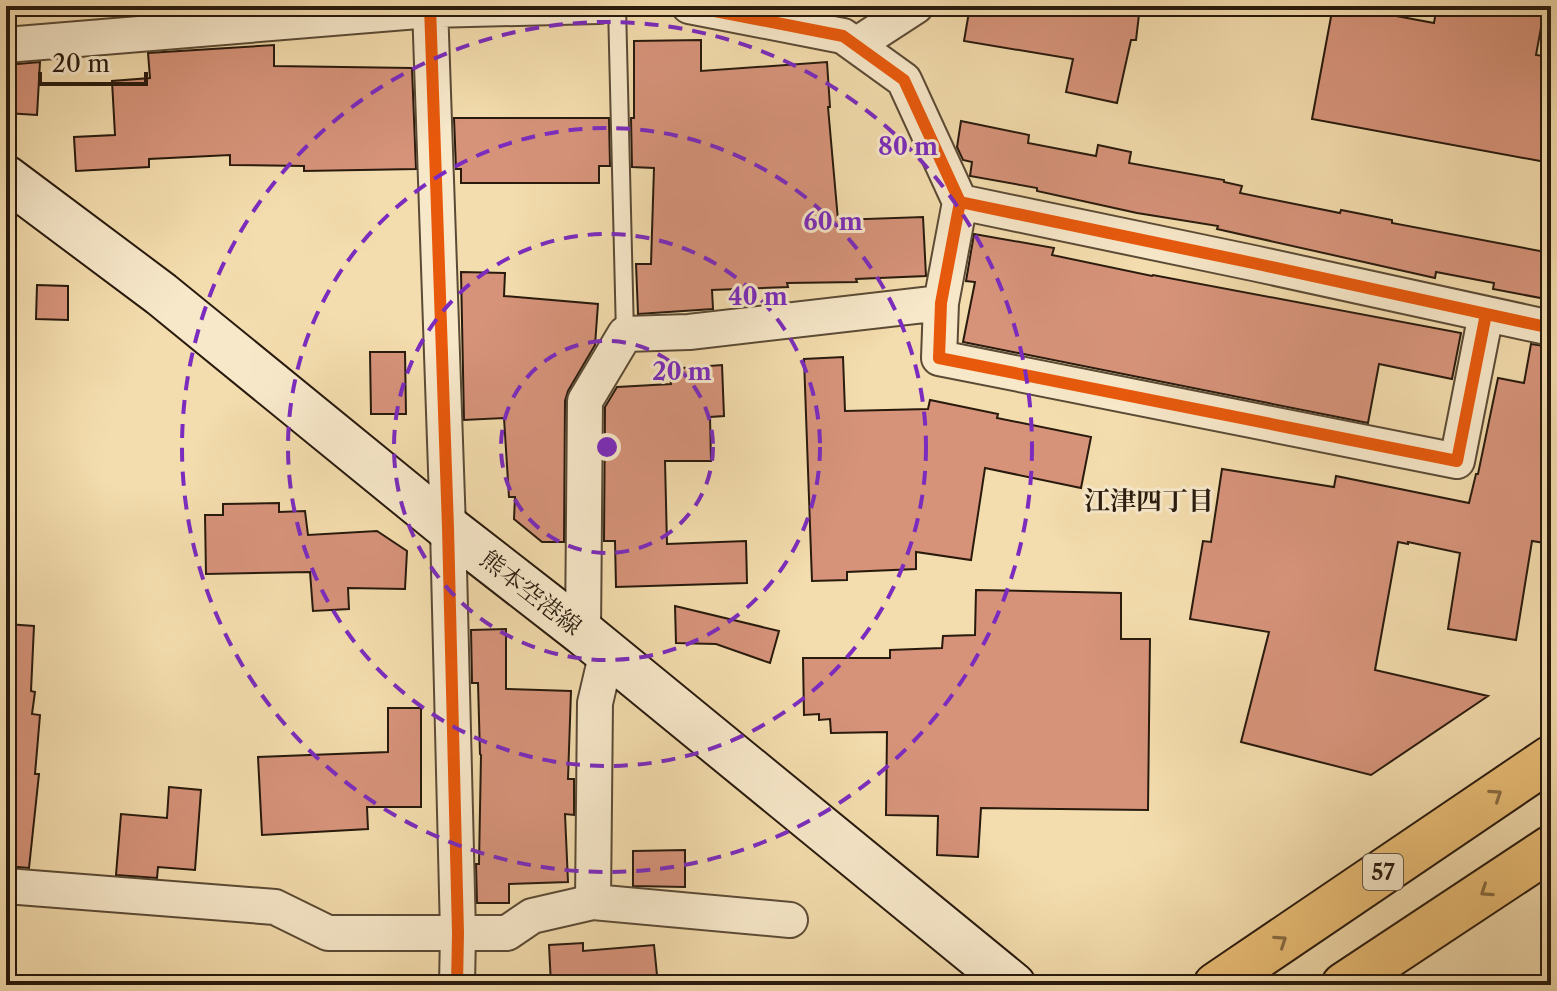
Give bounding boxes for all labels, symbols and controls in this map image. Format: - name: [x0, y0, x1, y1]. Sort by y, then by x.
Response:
- scale bar: [40, 36, 146, 86]
- text: 20 m: [52, 49, 110, 78]
- text: 80 m: [878, 132, 938, 161]
- text: 60 m: [803, 207, 863, 236]
- text: 40 m: [728, 282, 788, 311]
- text: 20 m: [652, 357, 712, 386]
- centre of rings: [593, 433, 621, 461]
- district label: 江津四丁目: [1084, 485, 1214, 517]
- street label: 熊本空港線: [475, 544, 588, 641]
- one-way arrow: [1487, 790, 1501, 805]
- road number: 57: [1363, 854, 1403, 890]
- one-way arrow: [1480, 881, 1495, 896]
- one-way arrow: [1272, 936, 1286, 951]

